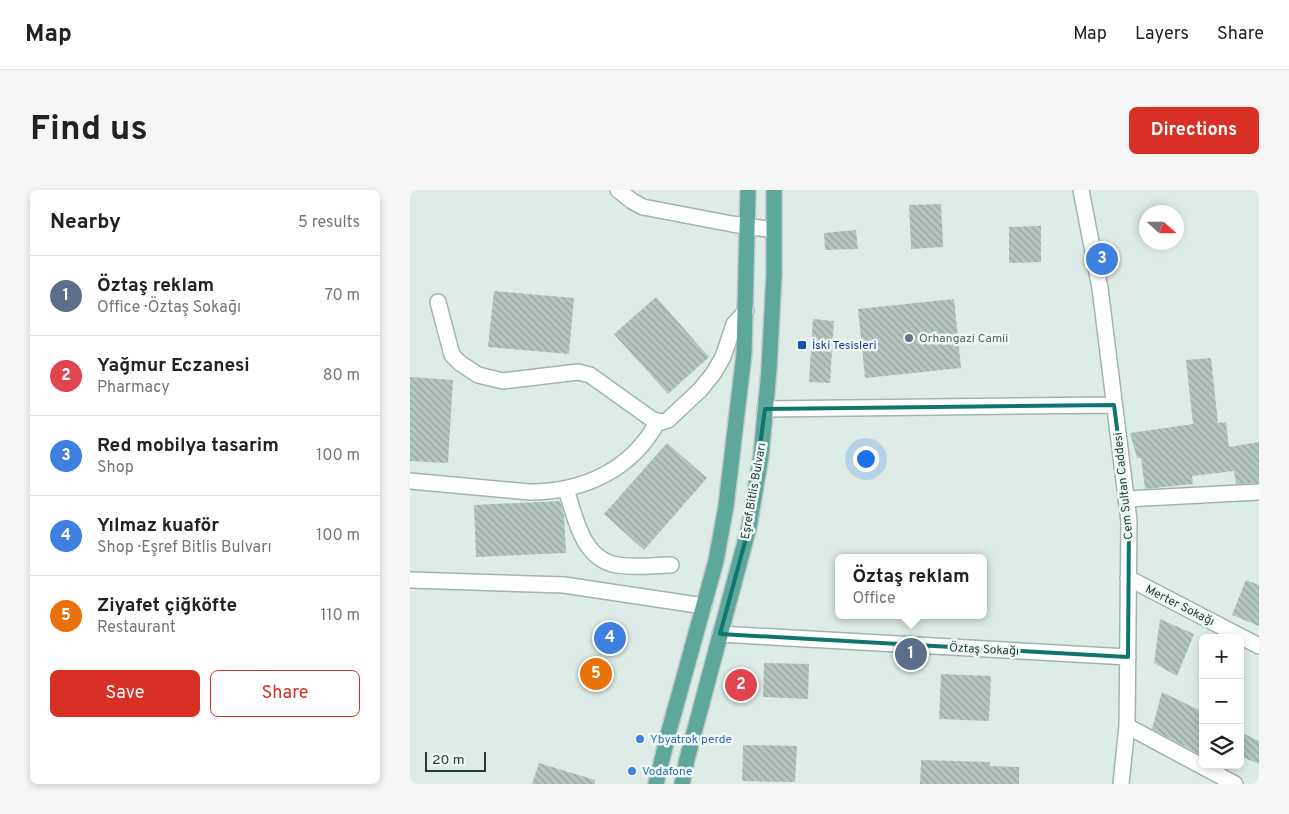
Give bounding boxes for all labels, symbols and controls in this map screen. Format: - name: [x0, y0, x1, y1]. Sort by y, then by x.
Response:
- text: Map: [25, 20, 72, 50]
- text: Map: [1073, 23, 1107, 46]
- text: Layers: [1135, 23, 1189, 46]
- text: Share: [1217, 23, 1264, 46]
- button: Directions: [1129, 107, 1259, 154]
- text: Find us: [30, 108, 148, 152]
- north arrow: [1139, 205, 1184, 250]
- text: Nearby: [50, 209, 121, 236]
- text: 5 results: [298, 213, 360, 233]
- pin: 3: [1086, 240, 1118, 278]
- text: Öztaş reklam: [97, 274, 214, 298]
- text: 1: [63, 286, 69, 306]
- text: 70 m: [325, 286, 360, 306]
- text: Office · Öztaş Sokağı: [97, 298, 241, 318]
- place label: Orhangazi Camii: [919, 331, 1008, 347]
- marker: Orhangazi Camii: [903, 332, 915, 344]
- place label: İski Tesisleri: [812, 338, 876, 354]
- marker: İski Tesisleri: [796, 339, 808, 351]
- text: Yağmur Eczanesi: [97, 354, 250, 378]
- text: 2: [61, 366, 71, 386]
- text: 80 m: [323, 366, 360, 386]
- text: Pharmacy: [97, 378, 170, 398]
- street label: Cem Sultan Caddesi: [1110, 432, 1138, 540]
- text: Red mobilya tasarim: [97, 434, 279, 458]
- street label: Eşref Bitlis Bulvarı: [738, 442, 770, 541]
- text: 3: [61, 446, 71, 466]
- text: 100 m: [316, 446, 360, 466]
- your location: [853, 446, 879, 472]
- text: Shop: [97, 458, 134, 478]
- text: Yılmaz kuaför: [97, 514, 219, 538]
- text: 4: [61, 526, 71, 546]
- text: 100 m: [316, 526, 360, 546]
- text: Shop · Eşref Bitlis Bulvarı: [97, 538, 271, 558]
- popup: [835, 554, 987, 619]
- text: Öztaş reklam: [852, 565, 970, 589]
- street label: Merter Sokağı: [1142, 582, 1217, 630]
- text: Office: [852, 589, 896, 609]
- text: Ziyafet çiğköfte: [97, 594, 237, 618]
- text: 5: [61, 606, 71, 626]
- text: 110 m: [320, 606, 360, 626]
- text: Restaurant: [97, 618, 176, 638]
- pin: 4: [594, 619, 626, 657]
- map controls: [1199, 634, 1244, 769]
- button: +: [1199, 634, 1244, 679]
- pin: 1: [895, 635, 927, 673]
- street label: Öztaş Sokağı: [949, 640, 1019, 660]
- pin: 5: [580, 655, 612, 693]
- pin: 2: [725, 666, 757, 704]
- button: Save: [50, 670, 200, 717]
- button: Share: [210, 670, 360, 717]
- button: −: [1199, 679, 1244, 724]
- button: layers: [1199, 724, 1244, 769]
- place label: Ybyatrok perde: [650, 732, 732, 748]
- marker: Ybyatrok perde: [634, 733, 646, 745]
- scale bar: [425, 749, 486, 772]
- text: 20 m: [432, 752, 465, 769]
- place label: Vodafone: [642, 764, 692, 780]
- marker: Vodafone: [626, 765, 638, 777]

